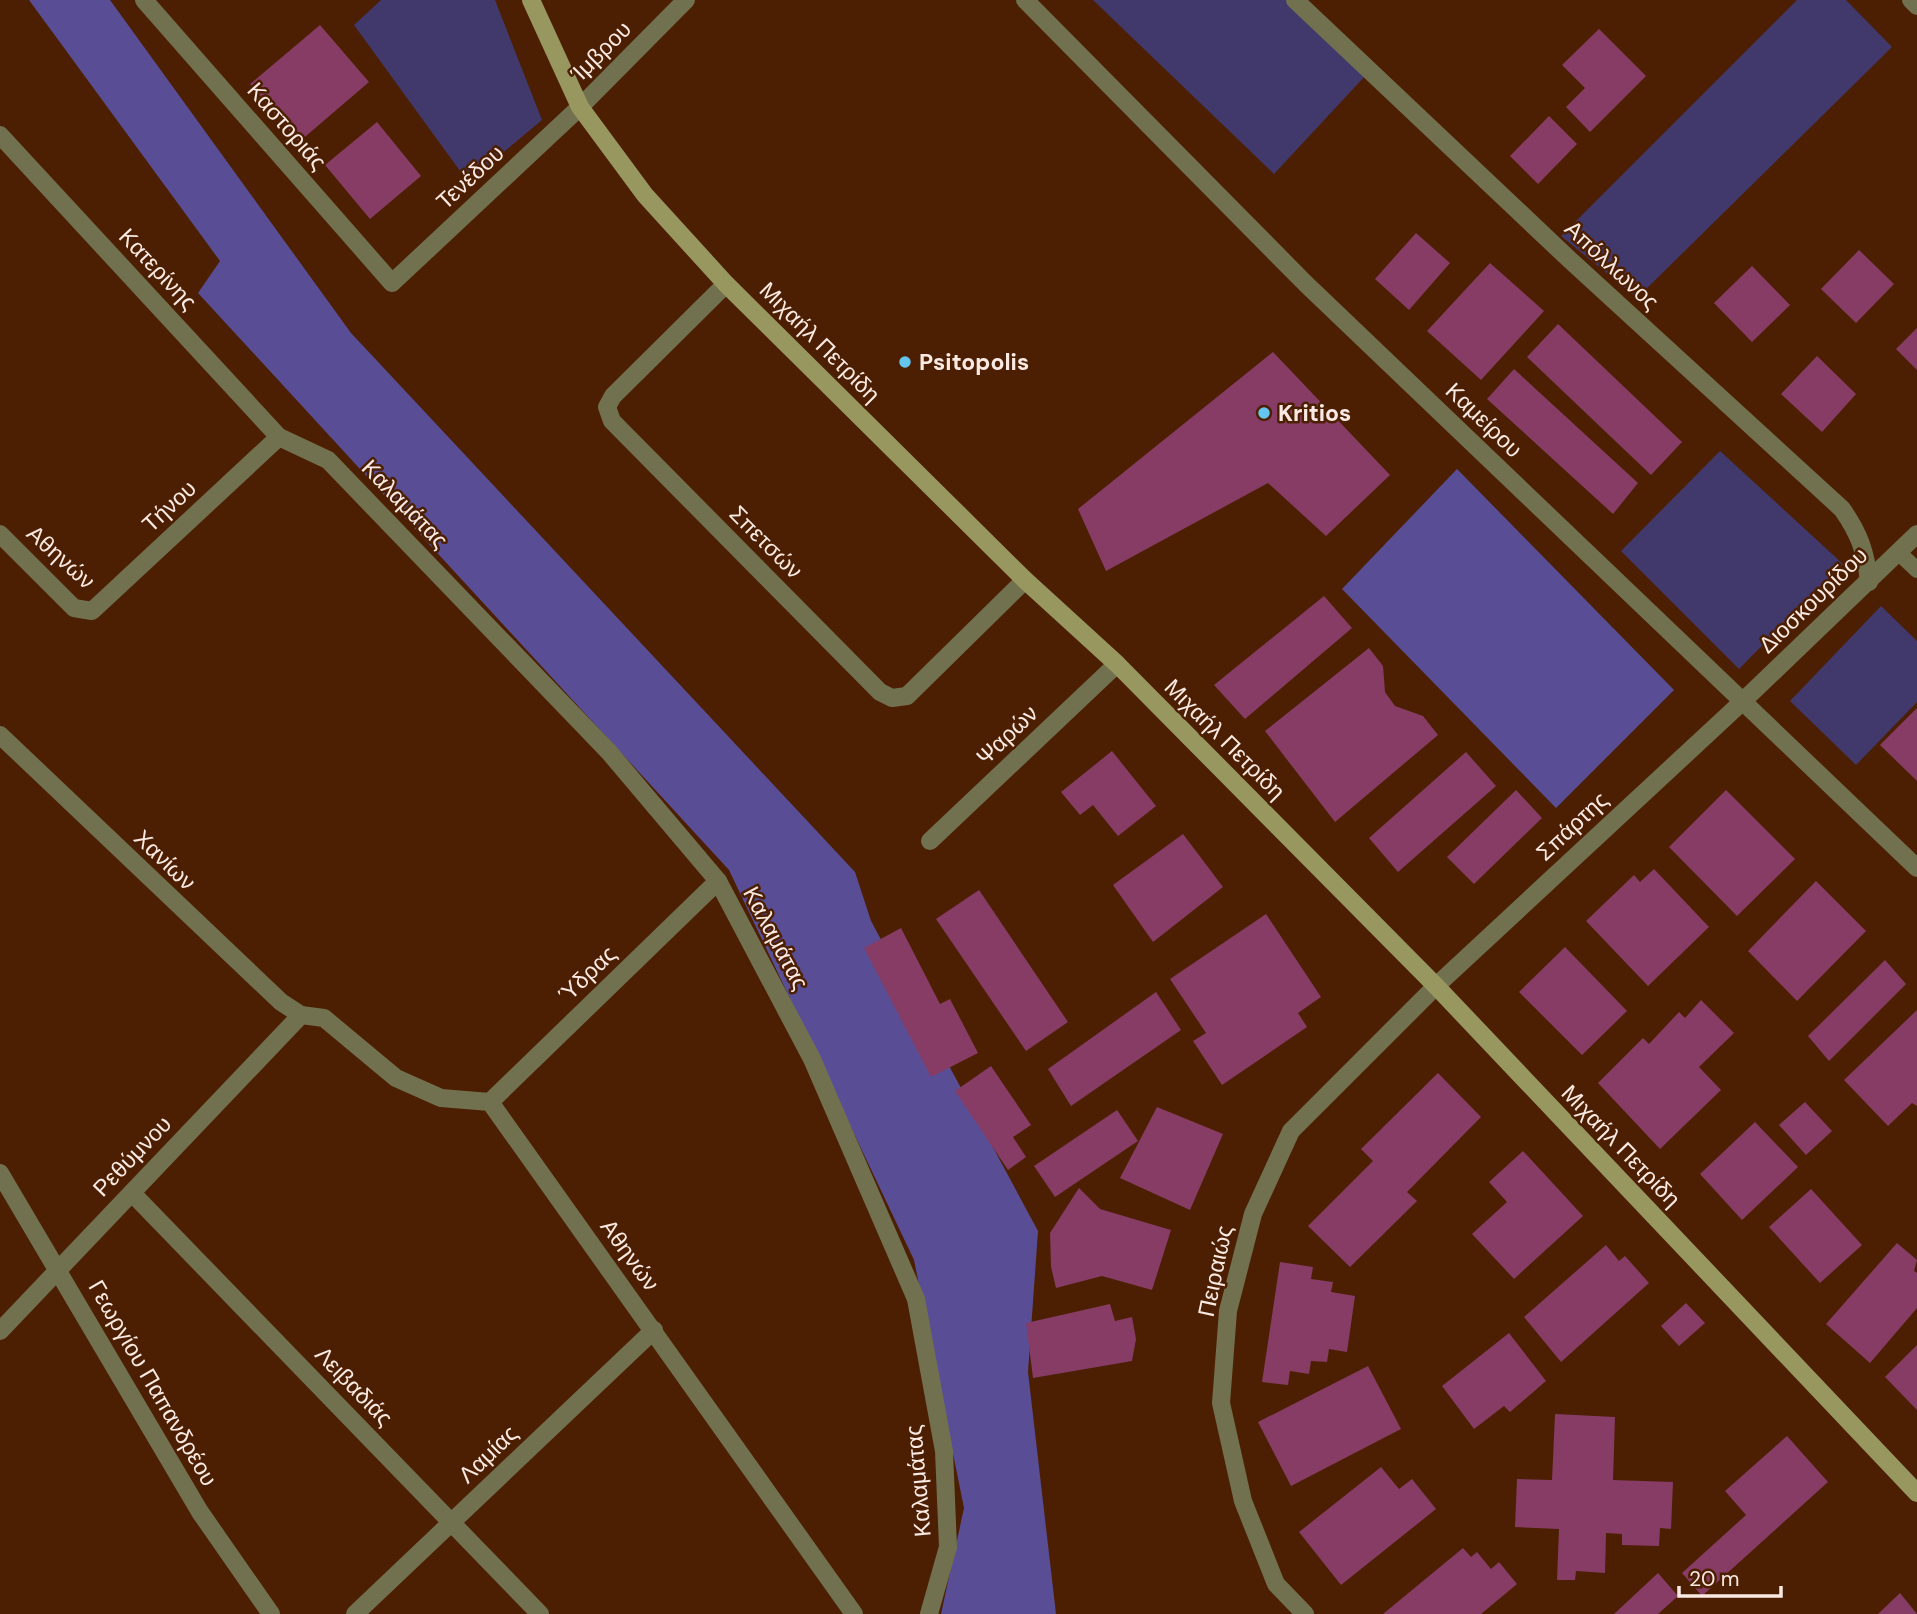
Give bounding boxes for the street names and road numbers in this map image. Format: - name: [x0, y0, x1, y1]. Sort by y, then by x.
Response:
- street label: Ίμβρου: [564, 14, 638, 88]
- street label: Καστοριάς: [241, 76, 333, 176]
- street label: Τενέδου: [430, 138, 510, 216]
- street label: Απόλλωνος: [1558, 214, 1666, 316]
- street label: Κατερίνης: [112, 222, 204, 316]
- street label: Μιχαήλ Πετρίδη: [753, 275, 887, 409]
- street label: Καμείρου: [1439, 376, 1529, 464]
- street label: Καλαμάτας: [355, 453, 455, 555]
- street label: Τήνου: [135, 473, 203, 539]
- street label: Σπετσών: [723, 499, 809, 585]
- street label: Αθηνών: [21, 518, 101, 596]
- street label: Διοσκουρίδου: [1752, 540, 1874, 660]
- street label: Μιχαήλ Πετρίδη: [1158, 672, 1292, 806]
- street label: Ψαρών: [970, 698, 1044, 772]
- street label: Σπάρτης: [1530, 785, 1614, 867]
- street label: Χανίων: [128, 823, 202, 897]
- street label: Καλαμάτας: [736, 881, 816, 995]
- street label: Ύδρας: [551, 939, 623, 1009]
- street label: Μιχαήλ Πετρίδη: [1555, 1078, 1687, 1214]
- street label: Ρεθύμνου: [86, 1109, 178, 1203]
- street label: Αθηνών: [594, 1213, 666, 1297]
- street label: Πειραιώς: [1191, 1223, 1239, 1319]
- street label: Γεωργίου Παπανδρέου: [82, 1275, 224, 1491]
- street label: Λειβαδιάς: [309, 1340, 399, 1432]
- street label: Λαμίας: [452, 1418, 524, 1490]
- street label: Καλαμάτας: [898, 1424, 938, 1538]

